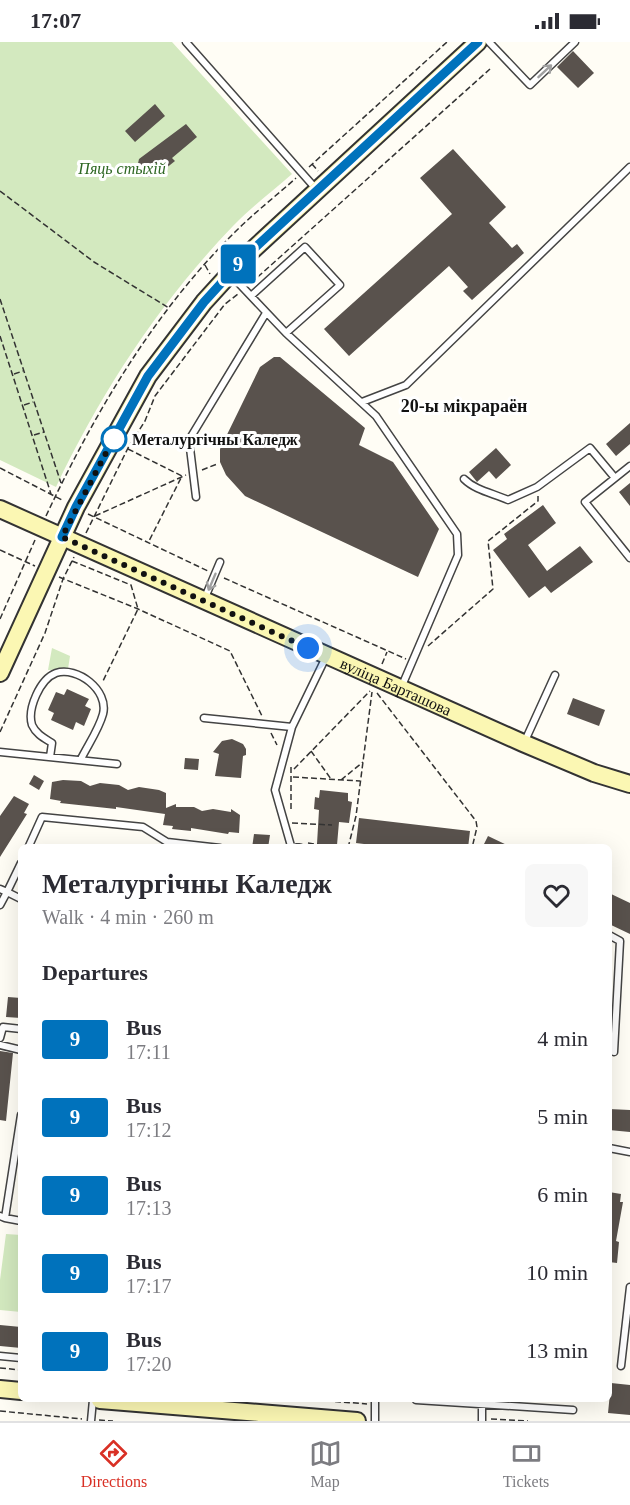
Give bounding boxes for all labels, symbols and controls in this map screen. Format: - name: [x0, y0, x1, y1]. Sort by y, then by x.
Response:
- text: 17:07: [30, 8, 81, 33]
- one-way arrow: [537, 63, 552, 78]
- park label: Пяць стыхій: [77, 160, 166, 178]
- line badge: 9: [218, 244, 258, 284]
- text: 9: [233, 252, 243, 276]
- district label: 20-ы мікрараён: [401, 396, 527, 416]
- marker: Металургічны Каледж: [101, 426, 127, 452]
- place label: Металургічны Каледж: [132, 431, 298, 449]
- one-way arrow: [206, 572, 217, 590]
- your location: [293, 633, 323, 663]
- street label: вуліца Барташова: [338, 654, 454, 718]
- button: heart: [525, 864, 588, 927]
- text: Металургічны Каледж: [42, 868, 332, 899]
- text: Walk · 4 min · 260 m: [42, 906, 214, 928]
- text: Departures: [42, 960, 148, 985]
- text: Bus: [126, 1015, 161, 1040]
- text: 4 min: [537, 1026, 588, 1051]
- text: 9: [70, 1027, 80, 1051]
- text: 17:11: [126, 1041, 171, 1063]
- text: Bus: [126, 1093, 161, 1118]
- text: 5 min: [537, 1104, 588, 1129]
- text: 9: [70, 1105, 80, 1129]
- text: 17:12: [126, 1119, 172, 1141]
- text: Bus: [126, 1171, 161, 1196]
- text: 6 min: [537, 1182, 588, 1207]
- text: 9: [70, 1183, 80, 1207]
- text: 17:13: [126, 1197, 172, 1219]
- text: Bus: [126, 1249, 161, 1274]
- text: 10 min: [526, 1260, 588, 1285]
- text: 9: [70, 1261, 80, 1285]
- text: 17:17: [126, 1275, 172, 1297]
- text: Bus: [126, 1327, 161, 1352]
- text: 13 min: [526, 1338, 588, 1363]
- text: 9: [70, 1339, 80, 1363]
- text: 17:20: [126, 1353, 172, 1375]
- tab: Directions: [81, 1437, 147, 1491]
- tab: Map: [309, 1437, 342, 1491]
- tab: Tickets: [503, 1437, 549, 1491]

